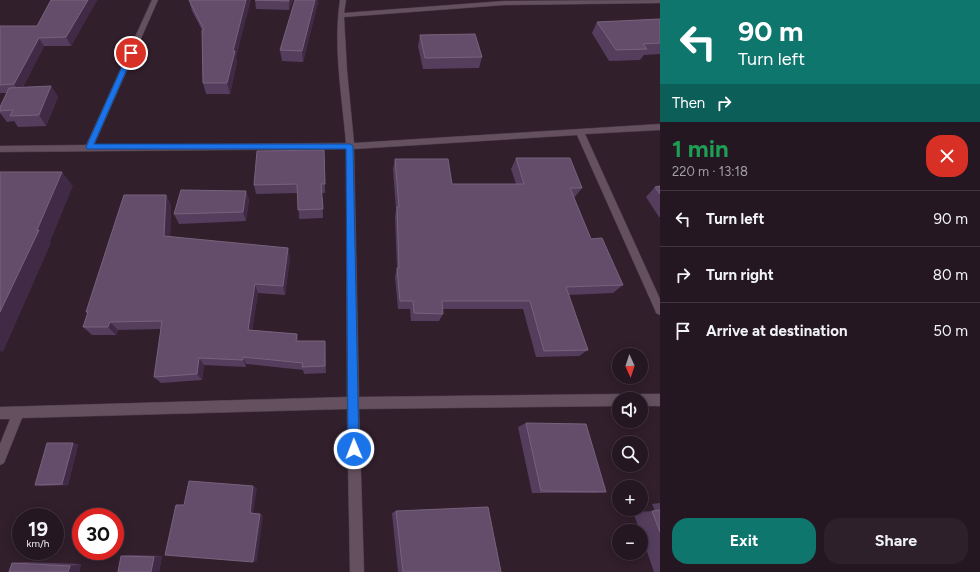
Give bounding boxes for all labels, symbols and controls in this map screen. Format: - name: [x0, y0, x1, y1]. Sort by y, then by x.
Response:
- text: 90 m: [738, 14, 803, 48]
- icon: left: [672, 16, 724, 68]
- pin: [114, 36, 148, 70]
- icon: arrive: [120, 42, 142, 64]
- text: Turn left: [738, 48, 805, 70]
- icon: right: [713, 92, 735, 114]
- text: Then: [672, 94, 705, 112]
- text: 1 min: [672, 134, 729, 163]
- button: close: [926, 135, 968, 177]
- text: 220 m · 13:18: [672, 164, 748, 179]
- icon: left: [672, 208, 694, 230]
- text: Turn left: [706, 210, 764, 228]
- text: 90 m: [933, 210, 968, 228]
- icon: right: [672, 264, 694, 286]
- text: Turn right: [706, 266, 774, 284]
- text: 80 m: [933, 266, 968, 284]
- icon: arrive: [672, 320, 694, 342]
- text: Arrive at destination: [706, 322, 847, 340]
- text: 50 m: [933, 322, 968, 340]
- north arrow: [612, 348, 648, 384]
- map controls: [612, 348, 648, 560]
- button: sound: [612, 392, 648, 428]
- position arrow: [333, 428, 375, 470]
- button: search: [612, 436, 648, 472]
- button: +: [612, 480, 648, 516]
- speed limit sign: 30: [72, 508, 124, 560]
- text: 19: [28, 517, 48, 541]
- button: Exit: [672, 518, 816, 564]
- button: Share: [824, 518, 968, 564]
- button: −: [612, 524, 648, 560]
- text: km/h: [27, 537, 49, 550]

